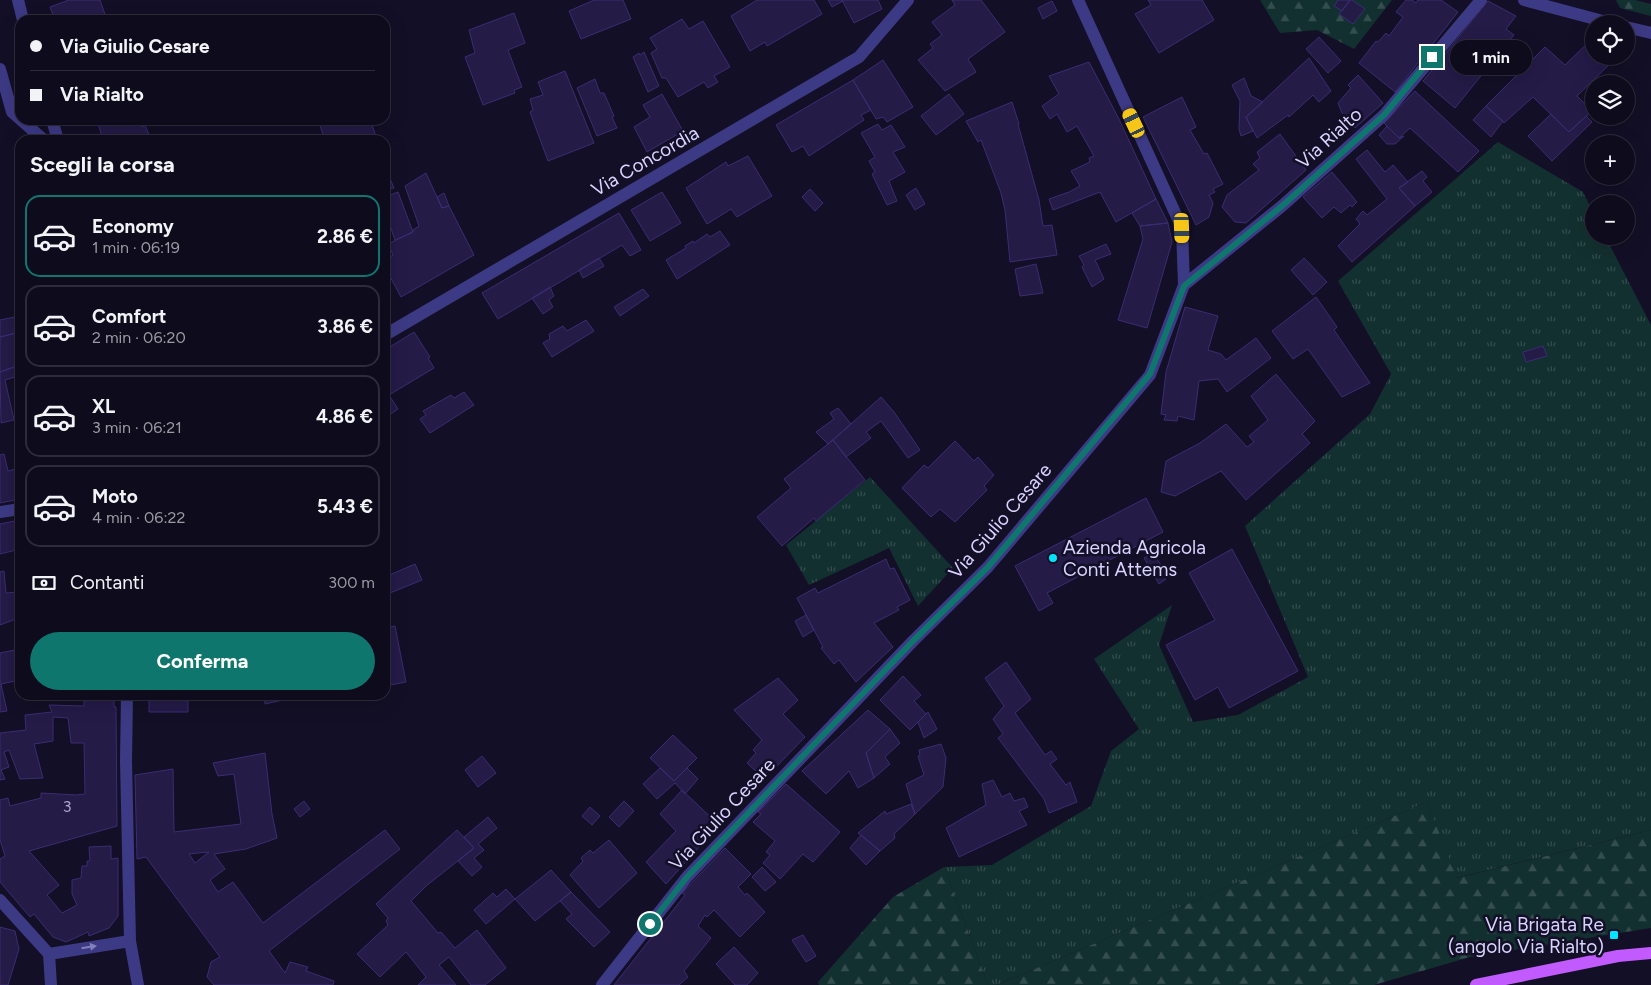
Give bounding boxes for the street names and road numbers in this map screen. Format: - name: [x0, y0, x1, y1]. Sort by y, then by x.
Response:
- street label: Via Rialto: [1291, 103, 1367, 173]
- street label: Via Concordia: [587, 121, 703, 201]
- street label: Via Giulio Cesare: [944, 459, 1056, 583]
- street label: Via Giulio Cesare: [664, 753, 780, 875]

